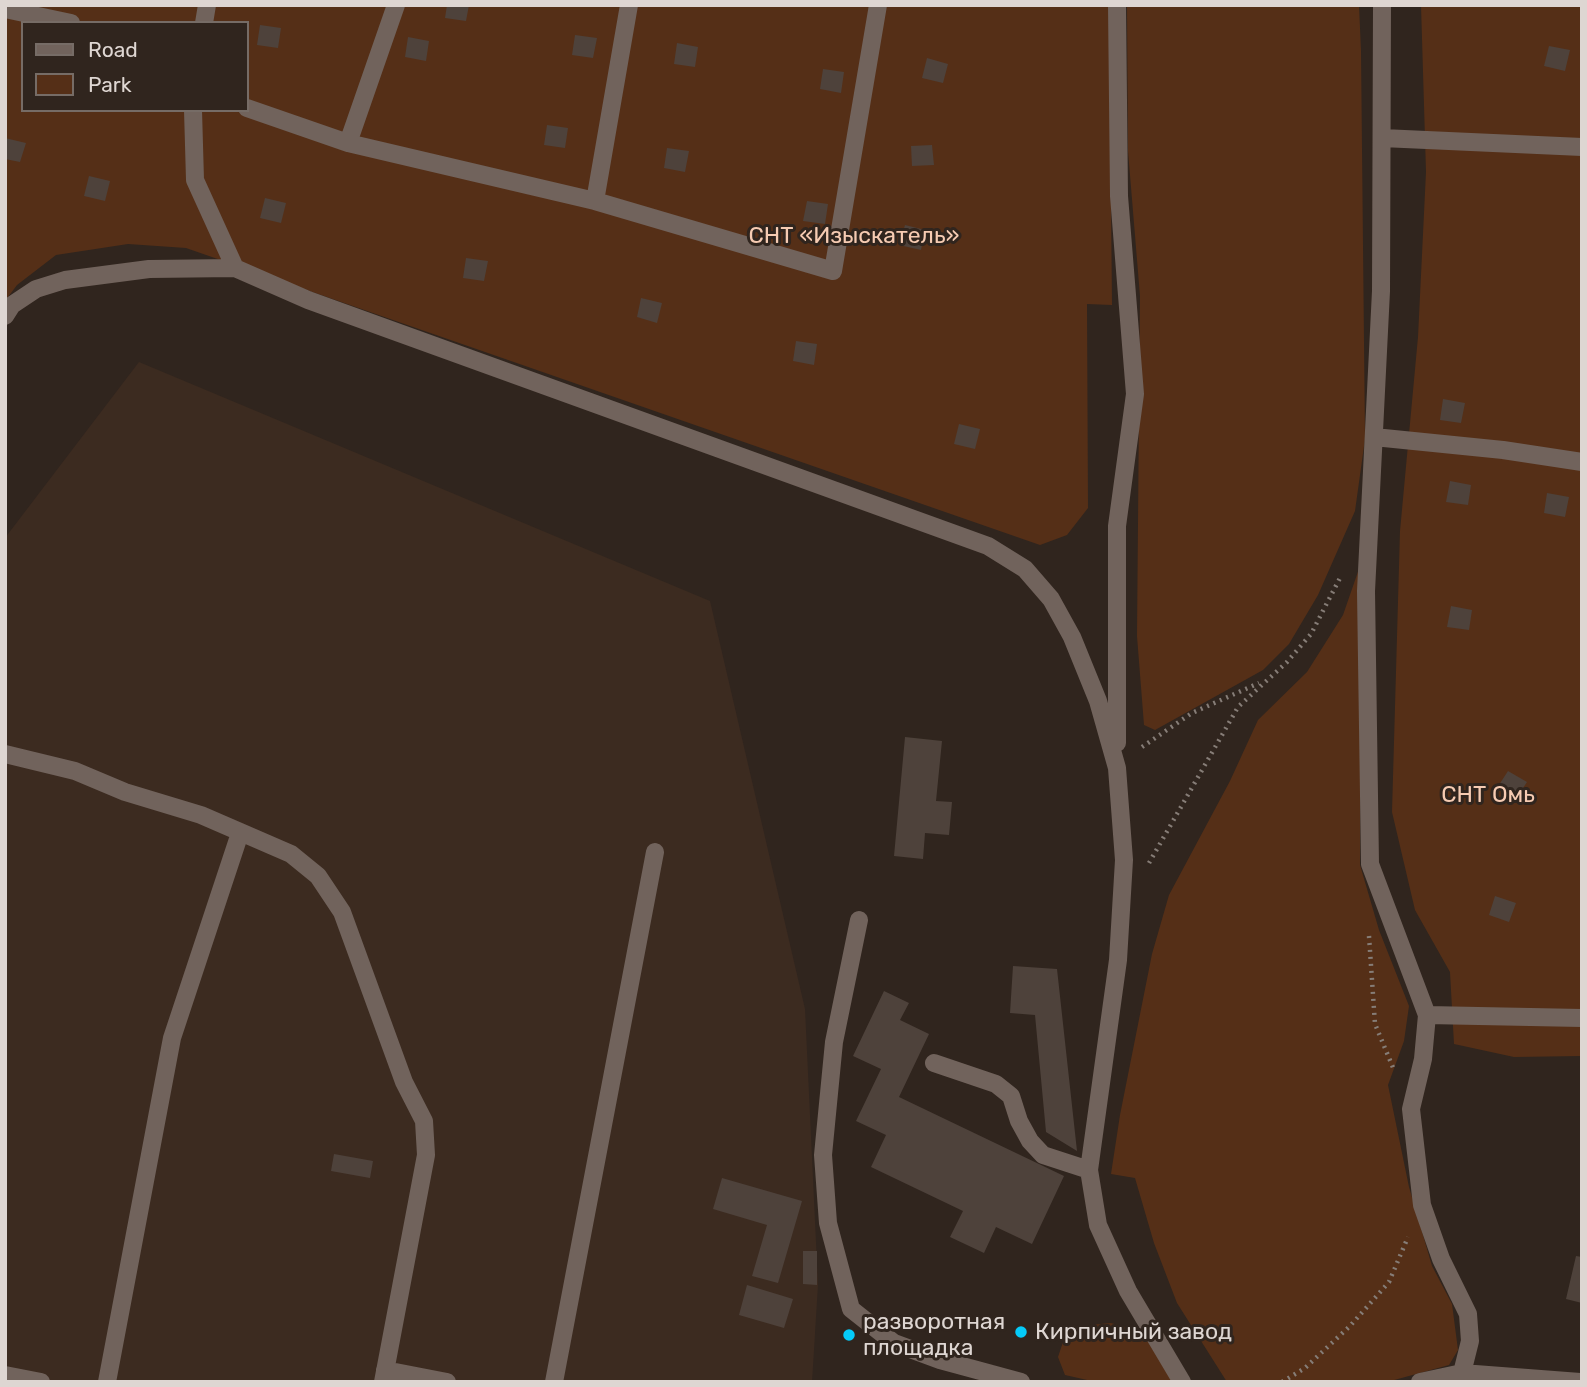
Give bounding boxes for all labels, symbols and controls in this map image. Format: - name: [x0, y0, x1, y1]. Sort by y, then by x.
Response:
- legend: [21, 21, 248, 112]
- text: Road: [88, 37, 138, 62]
- text: Park: [88, 72, 132, 97]
- park label: СНТ «Изыскатель»: [749, 222, 959, 250]
- park label: СНТ Омь: [1441, 781, 1535, 809]
- place label: разворотная площадка: [863, 1308, 1005, 1362]
- place label: Кирпичный завод: [1035, 1318, 1232, 1346]
- marker: Кирпичный завод: [1013, 1324, 1029, 1340]
- marker: разворотная площадка: [841, 1327, 857, 1343]

